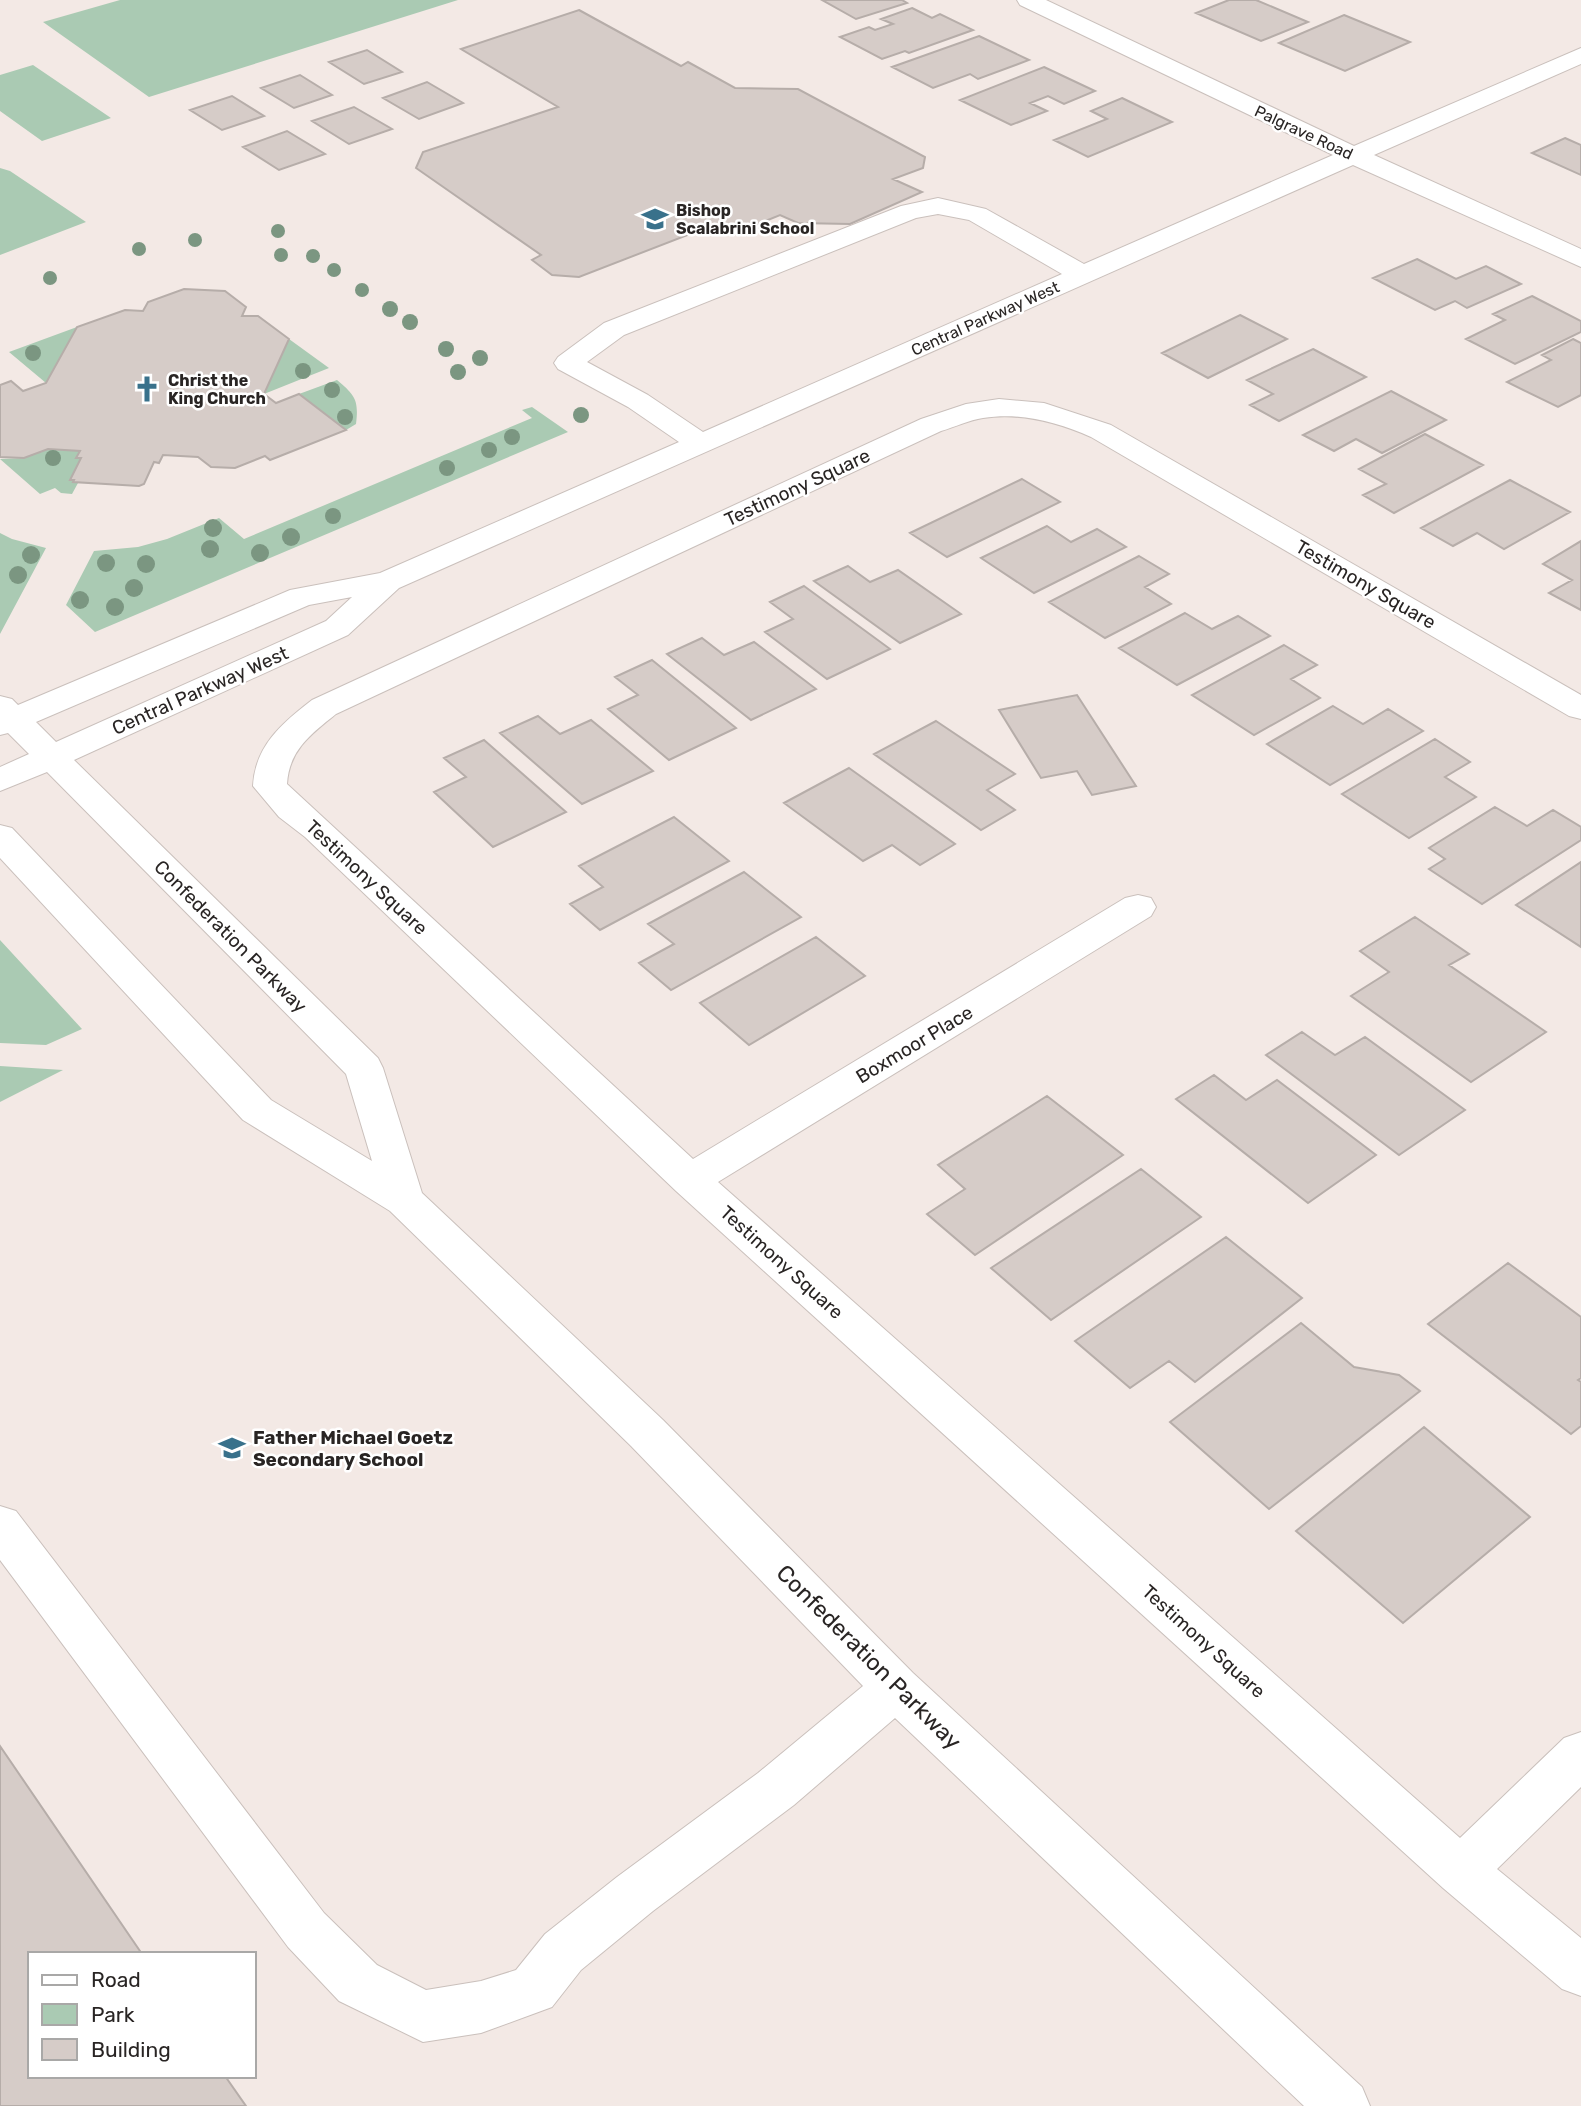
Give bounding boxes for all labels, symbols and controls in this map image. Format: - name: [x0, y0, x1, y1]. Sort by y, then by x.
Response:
- street label: Palgrave Road: [1252, 101, 1356, 164]
- place label: Bishop Scalabrini School: [676, 201, 814, 238]
- school or university icon: Bishop Scalabrini School: [640, 204, 670, 234]
- street label: Central Parkway West: [908, 277, 1062, 360]
- place label: Christ the King Church: [168, 371, 266, 408]
- church icon: Christ the King Church: [132, 374, 162, 404]
- street label: Testimony Square: [721, 444, 874, 531]
- street label: Testimony Square: [1292, 535, 1440, 634]
- street label: Central Parkway West: [108, 641, 292, 740]
- street label: Testimony Square: [301, 815, 432, 940]
- street label: Confederation Parkway: [150, 855, 312, 1017]
- street label: Boxmoor Place: [852, 1001, 977, 1088]
- street label: Testimony Square: [715, 1201, 848, 1324]
- place label: Father Michael Goetz Secondary School: [253, 1426, 453, 1471]
- school or university icon: Father Michael Goetz Secondary School: [217, 1433, 247, 1463]
- street label: Confederation Parkway: [771, 1559, 967, 1755]
- street label: Testimony Square: [1137, 1580, 1270, 1703]
- legend: [28, 1952, 256, 2078]
- text: Road: [91, 1967, 141, 1992]
- text: Park: [91, 2002, 135, 2027]
- text: Building: [91, 2037, 171, 2062]

